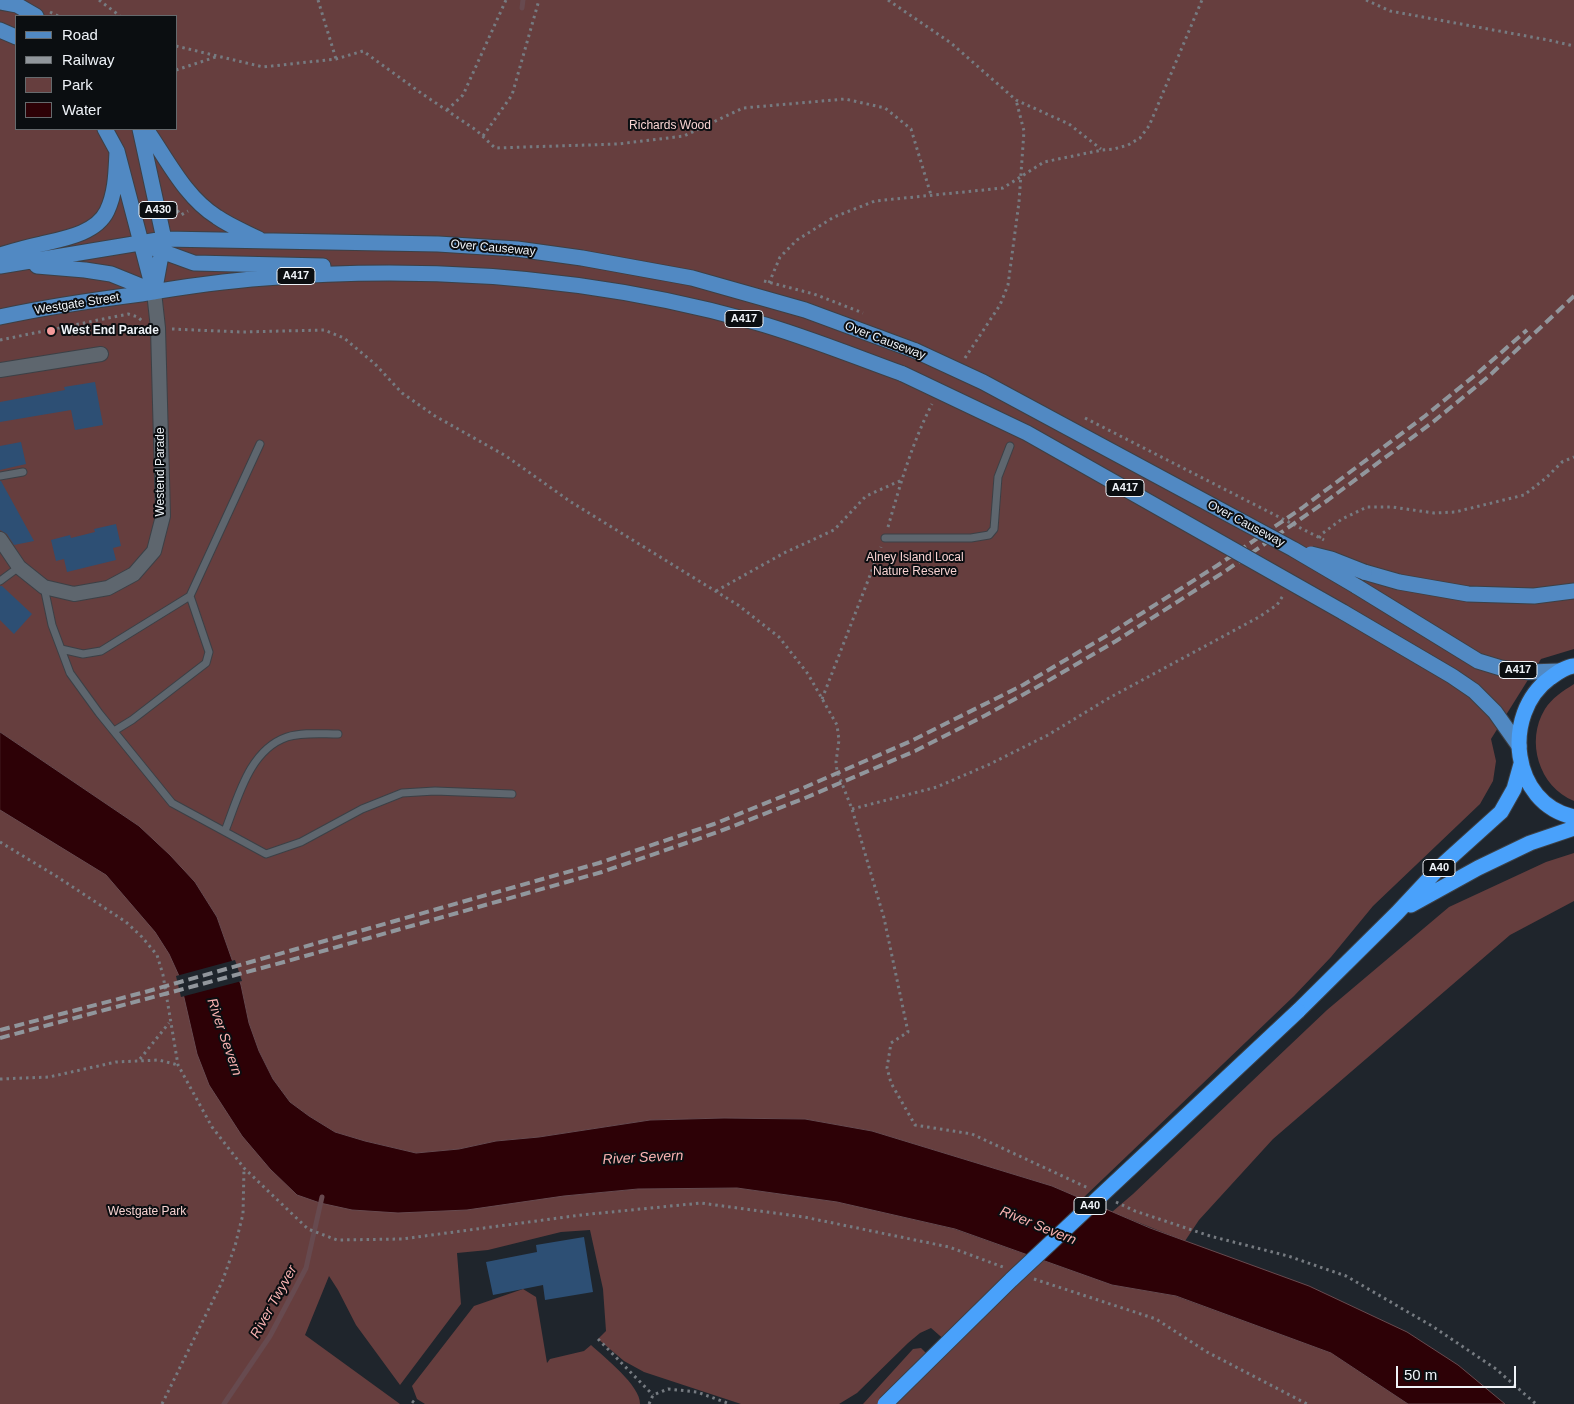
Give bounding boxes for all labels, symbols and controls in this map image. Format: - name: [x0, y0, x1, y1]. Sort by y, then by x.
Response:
- legend: [15, 15, 178, 130]
- text: Road: [62, 26, 98, 43]
- text: Railway: [62, 51, 115, 68]
- text: Park: [62, 76, 93, 93]
- text: Water: [62, 101, 101, 118]
- park label: Richards Wood: [629, 119, 711, 133]
- road number: A430: [139, 202, 177, 218]
- street label: Over Causeway: [450, 237, 536, 259]
- road number: A417: [277, 268, 315, 284]
- street label: Westgate Street: [33, 290, 121, 318]
- road number: A417: [725, 310, 763, 328]
- street label: Over Causeway: [843, 319, 927, 363]
- place label: West End Parade: [61, 324, 159, 338]
- marker: West End Parade: [45, 325, 57, 337]
- street label: Westend Parade: [154, 427, 168, 517]
- road number: A417: [1106, 479, 1144, 496]
- street label: Over Causeway: [1205, 498, 1287, 550]
- park label: Alney Island Local Nature Reserve: [866, 551, 964, 579]
- road number: A417: [1499, 662, 1537, 678]
- road number: A40: [1423, 860, 1455, 876]
- water label: River Severn: [203, 996, 245, 1078]
- water label: River Severn: [602, 1147, 684, 1169]
- road number: A40: [1074, 1198, 1106, 1214]
- water label: River Severn: [997, 1203, 1079, 1249]
- park label: Westgate Park: [108, 1205, 186, 1219]
- water label: River Twyver: [247, 1263, 301, 1341]
- scale bar: [1399, 1356, 1519, 1388]
- text: 50 m: [1404, 1366, 1437, 1383]

